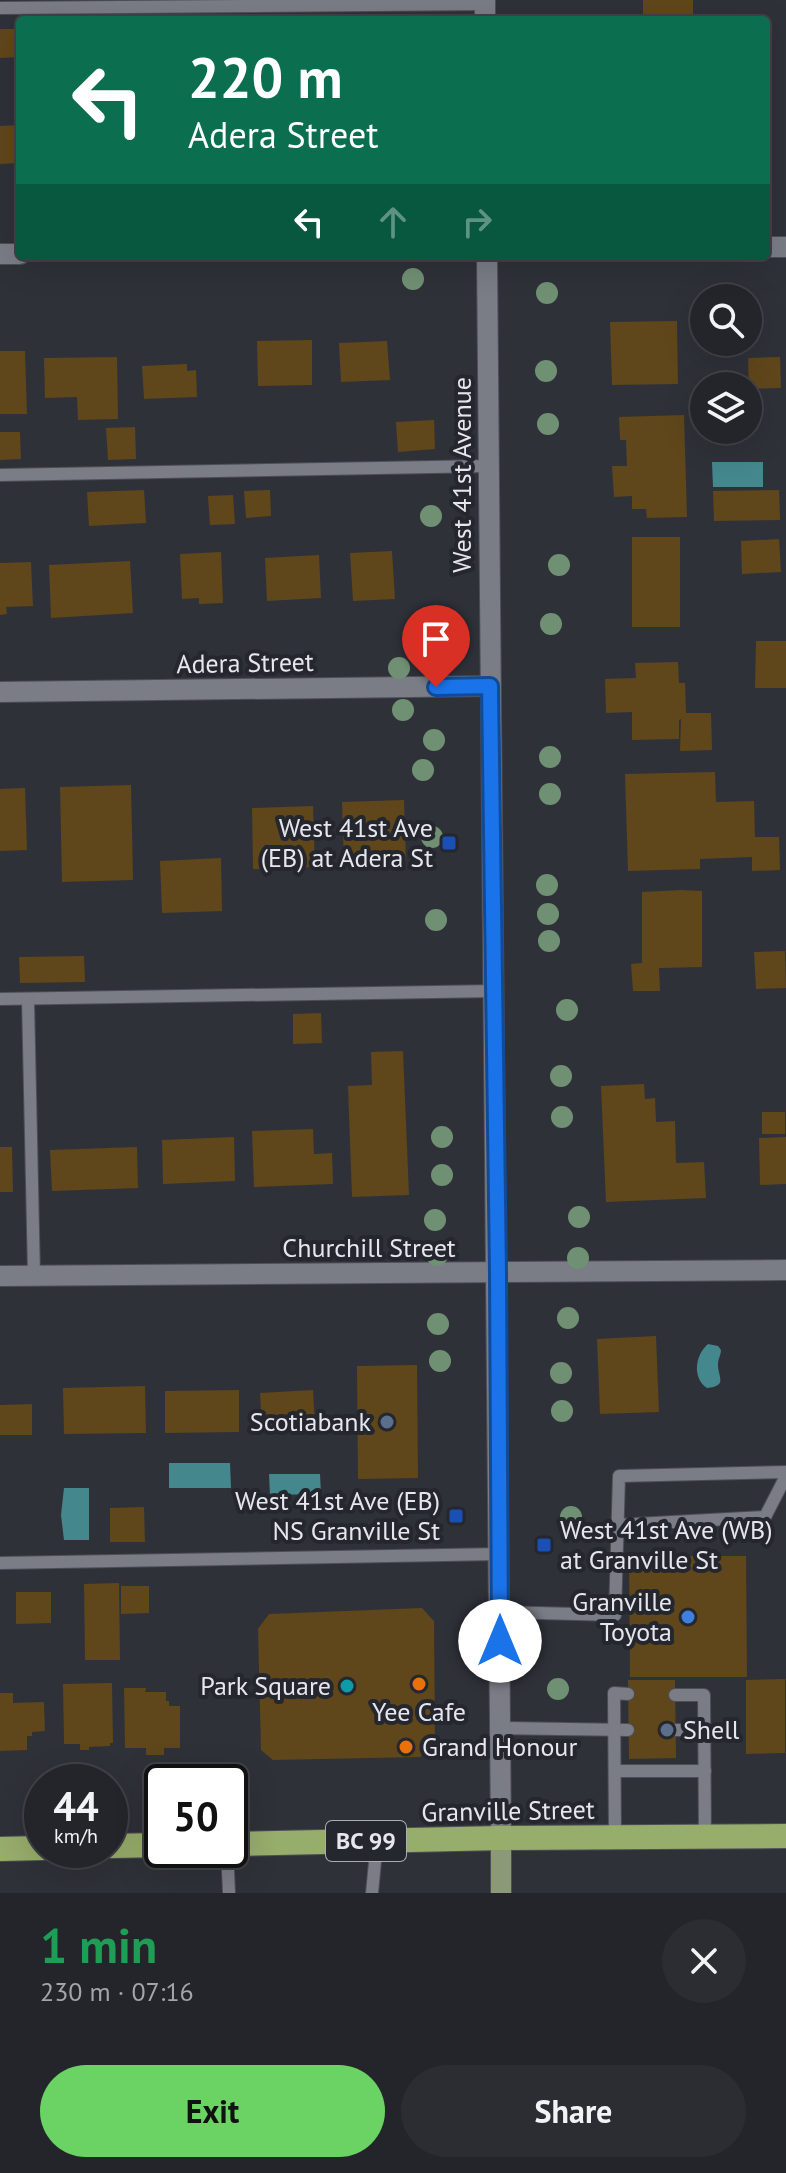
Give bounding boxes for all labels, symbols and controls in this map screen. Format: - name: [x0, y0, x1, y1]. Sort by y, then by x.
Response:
- text: 220 m: [188, 41, 343, 113]
- icon: left: [56, 48, 160, 152]
- text: Adera Street: [188, 111, 378, 158]
- icon: left: [287, 200, 331, 244]
- icon: ahead: [371, 200, 415, 244]
- icon: right: [455, 200, 499, 244]
- map controls: [690, 284, 762, 444]
- button: search: [690, 284, 762, 356]
- button: layers: [690, 372, 762, 444]
- street label: West 41st Avenue: [445, 377, 478, 573]
- pin: [402, 605, 470, 687]
- icon: arrive: [414, 617, 458, 661]
- street label: Adera Street: [176, 645, 314, 680]
- place label: West 41st Ave (EB) at Adera St: [261, 811, 433, 874]
- marker: West 41st Ave (EB) at Adera St: [440, 834, 458, 852]
- street label: Churchill Street: [282, 1231, 456, 1264]
- place label: Scotiabank: [250, 1405, 372, 1438]
- marker: Scotiabank: [378, 1413, 396, 1431]
- place label: West 41st Ave (EB) NS Granville St: [235, 1484, 440, 1547]
- marker: West 41st Ave (EB) NS Granville St: [447, 1507, 465, 1525]
- place label: West 41st Ave (WB) at Granville St: [560, 1513, 773, 1576]
- marker: West 41st Ave (WB) at Granville St: [535, 1536, 553, 1554]
- place label: Granville Toyota: [572, 1585, 672, 1648]
- position arrow: [458, 1599, 542, 1683]
- marker: Granville Toyota: [679, 1608, 697, 1626]
- place label: Park Square: [200, 1669, 331, 1702]
- marker: Yee Cafe: [410, 1675, 428, 1693]
- marker: Park Square: [338, 1677, 356, 1695]
- place label: Yee Cafe: [372, 1695, 466, 1728]
- place label: Shell: [683, 1713, 740, 1746]
- marker: Shell: [658, 1721, 676, 1739]
- place label: Grand Honour: [422, 1730, 577, 1763]
- marker: Grand Honour: [397, 1738, 415, 1756]
- speed limit sign: 50: [144, 1764, 248, 1868]
- text: 44: [53, 1780, 99, 1832]
- street label: Granville Street: [421, 1792, 595, 1829]
- road number: BC 99: [326, 1821, 406, 1861]
- text: km/h: [54, 1823, 98, 1849]
- text: 1 min: [40, 1914, 157, 1976]
- button: close: [662, 1919, 746, 2003]
- text: 230 m · 07:16: [40, 1975, 194, 2008]
- button: Exit: [40, 2065, 385, 2157]
- button: Share: [401, 2065, 746, 2157]

